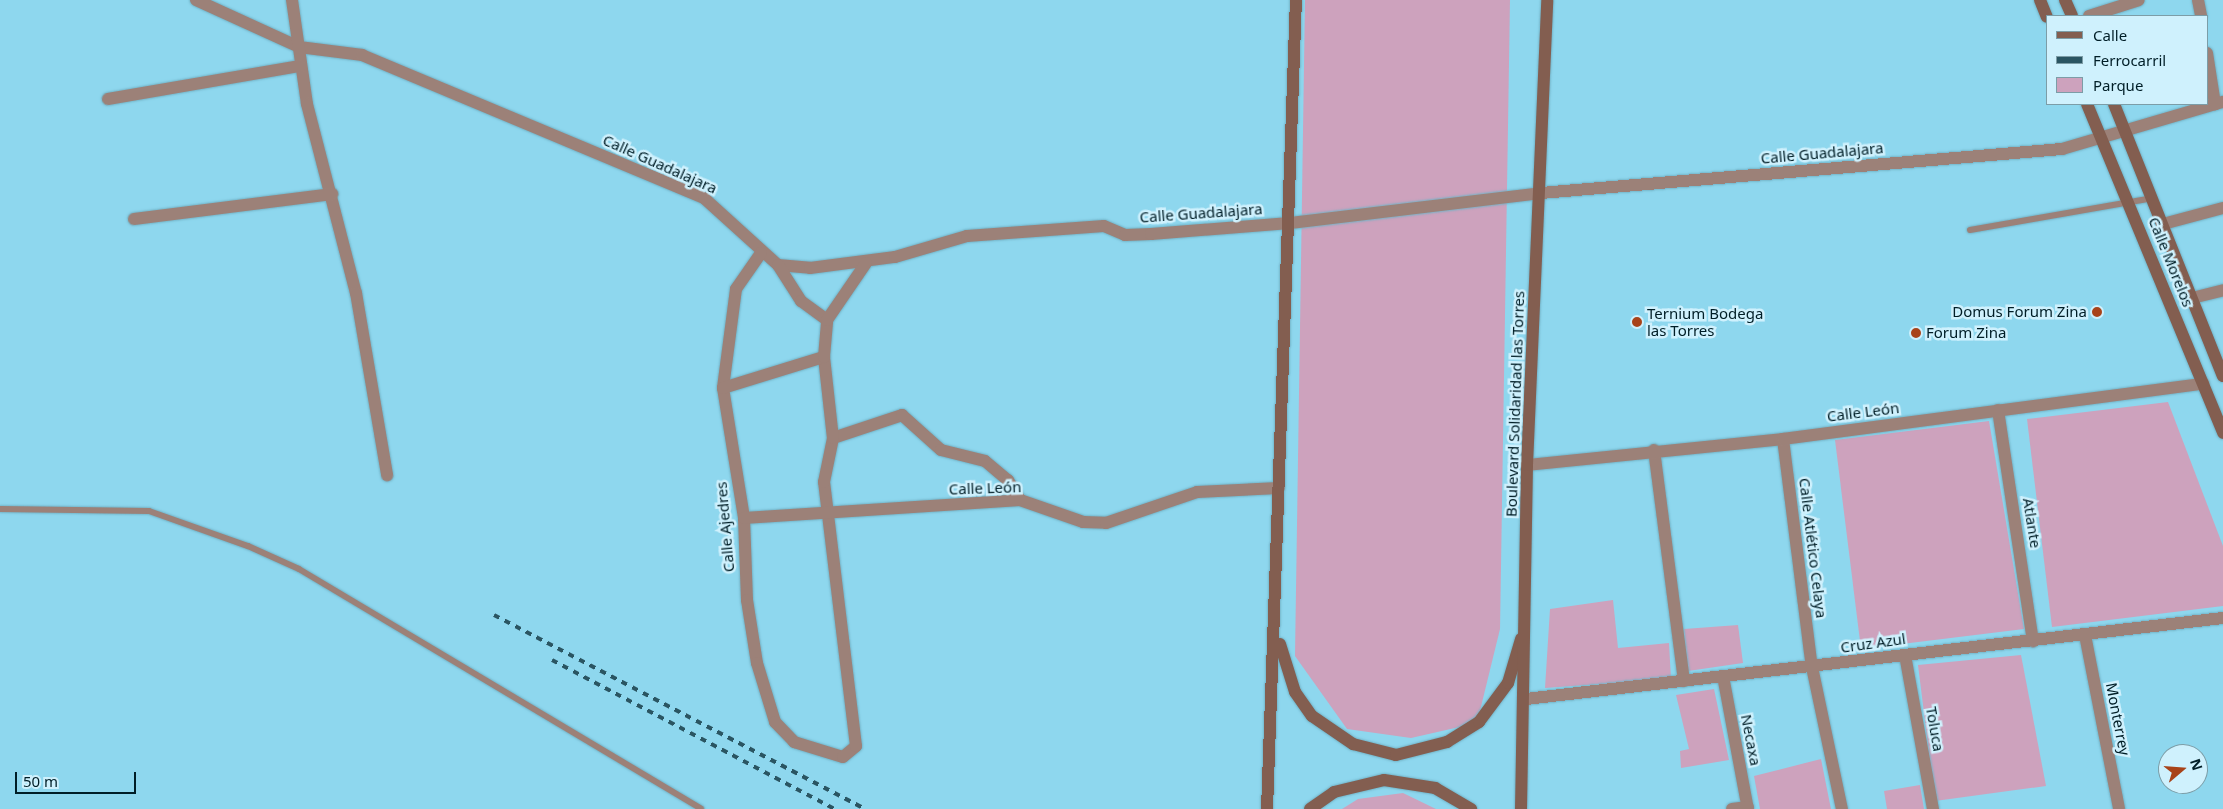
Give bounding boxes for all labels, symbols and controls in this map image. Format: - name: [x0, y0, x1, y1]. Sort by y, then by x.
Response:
- legend: [2046, 15, 2208, 105]
- text: Calle: [2093, 25, 2127, 45]
- text: Ferrocarril: [2093, 50, 2166, 70]
- text: Parque: [2093, 75, 2143, 95]
- street label: Calle Guadalajara: [600, 131, 720, 197]
- street label: Calle Guadalajara: [1760, 139, 1884, 167]
- street label: Calle Guadalajara: [1139, 200, 1263, 226]
- street label: Calle Morelos: [2145, 215, 2197, 309]
- street label: Boulevard Solidaridad las Torres: [1502, 291, 1528, 517]
- place label: Domus Forum Zina: [1952, 303, 2087, 321]
- place label: Ternium Bodega las Torres: [1647, 304, 1763, 339]
- marker: Domus Forum Zina: [2091, 306, 2103, 318]
- marker: Ternium Bodega las Torres: [1631, 316, 1643, 328]
- place label: Forum Zina: [1926, 324, 2006, 342]
- marker: Forum Zina: [1910, 327, 1922, 339]
- street label: Calle León: [1826, 399, 1900, 425]
- street label: Calle Atlético Celaya: [1795, 477, 1831, 619]
- street label: Calle León: [948, 478, 1022, 498]
- street label: Calle Ajedres: [712, 481, 738, 573]
- street label: Atlante: [2019, 497, 2045, 549]
- street label: Cruz Azul: [1839, 630, 1907, 656]
- street label: Monterrey: [2102, 681, 2134, 757]
- street label: Toluca: [1922, 705, 1948, 753]
- street label: Necaxa: [1737, 713, 1765, 767]
- north arrow: [2158, 744, 2208, 794]
- text: N: [2186, 756, 2208, 773]
- scale bar: [18, 762, 139, 794]
- text: 50 m: [23, 771, 58, 791]

